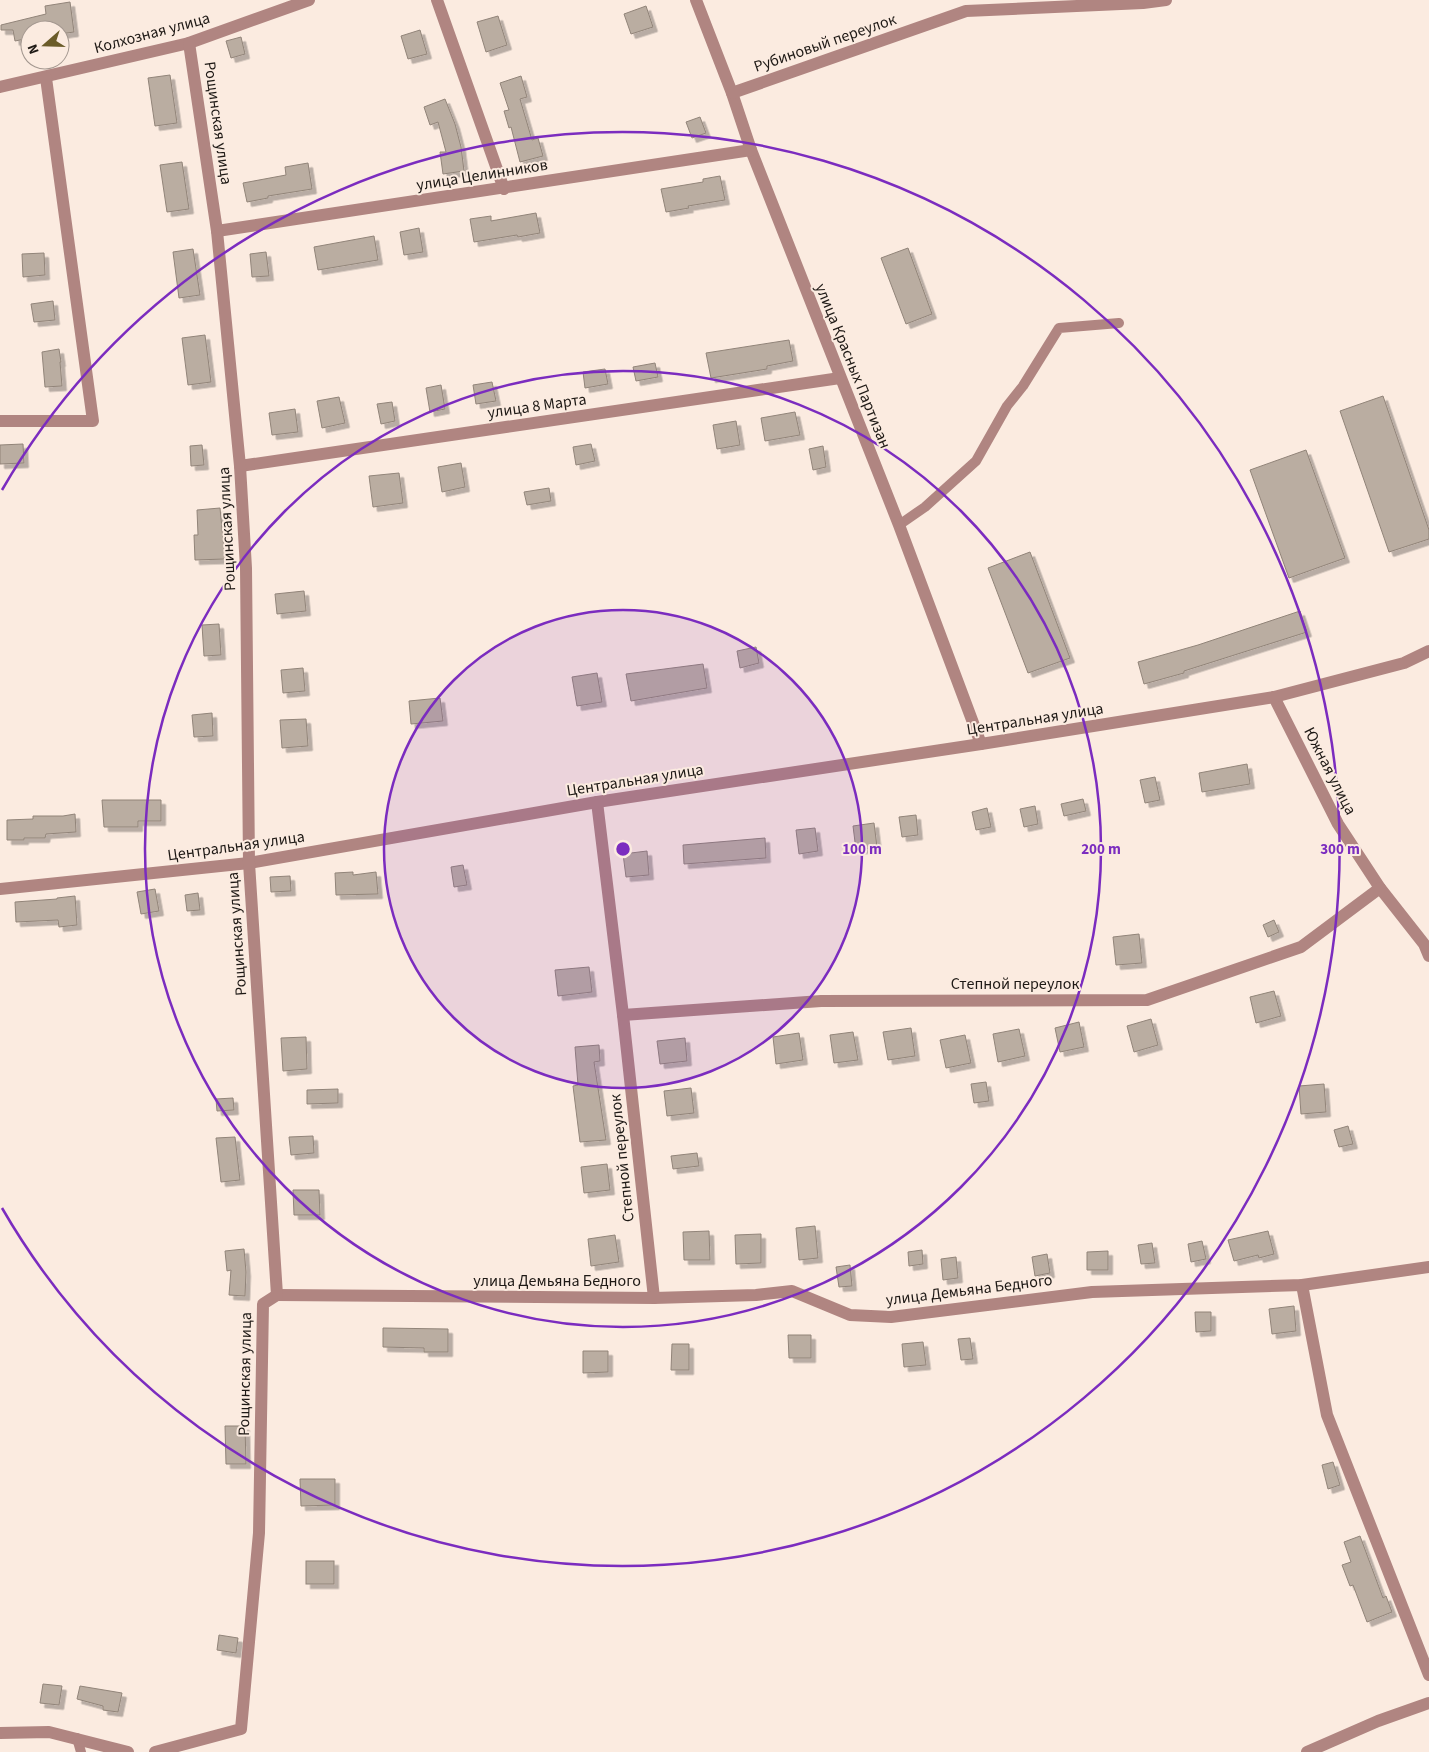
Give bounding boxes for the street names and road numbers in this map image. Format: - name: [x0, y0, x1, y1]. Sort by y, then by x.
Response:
- street label: Колхозная улица: [92, 7, 212, 59]
- street label: Рубиновый переулок: [751, 8, 899, 78]
- street label: Рощинская улица: [198, 60, 238, 186]
- street label: улица Целинников: [415, 154, 549, 196]
- street label: улица Красных Партизан: [810, 280, 896, 452]
- street label: улица 8 Марта: [486, 388, 588, 424]
- street label: Рощинская улица: [213, 466, 241, 592]
- street label: Центральная улица: [965, 697, 1105, 741]
- street label: Южная улица: [1298, 723, 1362, 819]
- street label: Центральная улица: [565, 758, 705, 802]
- street label: Центральная улица: [166, 825, 306, 867]
- street label: Рощинская улица: [222, 871, 252, 997]
- street label: Степной переулок: [951, 973, 1079, 995]
- street label: Степной переулок: [604, 1093, 640, 1223]
- street label: улица Демьяна Бедного: [884, 1269, 1054, 1311]
- street label: улица Демьяна Бедного: [473, 1270, 641, 1292]
- street label: Рощинская улица: [233, 1312, 257, 1436]

